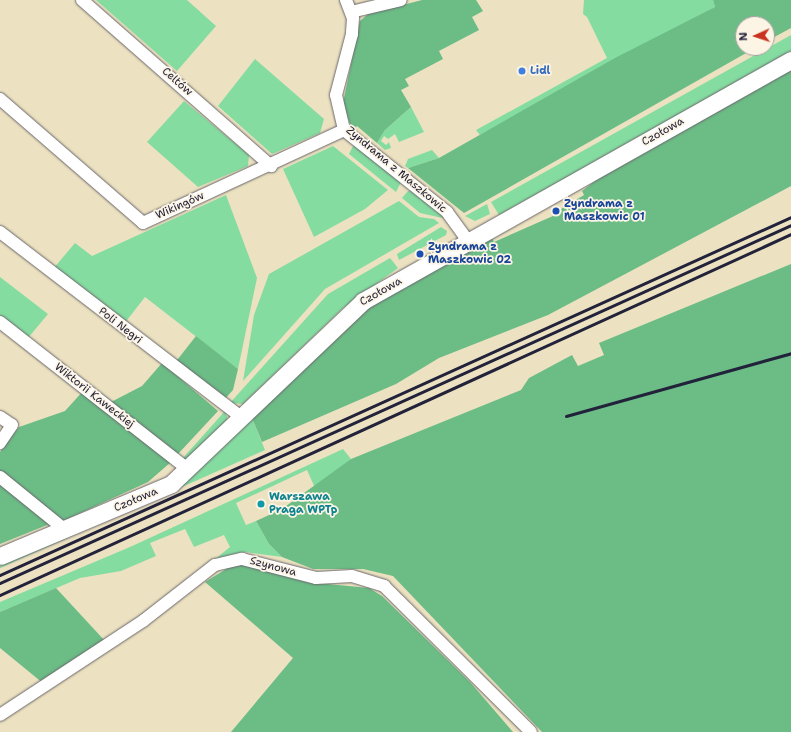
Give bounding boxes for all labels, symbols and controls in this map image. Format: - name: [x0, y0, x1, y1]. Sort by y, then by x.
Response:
- north arrow: [735, 16, 775, 56]
- text: N: [736, 32, 751, 41]
- place label: Lidl: [530, 64, 550, 78]
- street label: Celtów: [159, 65, 195, 99]
- marker: Lidl: [517, 66, 527, 76]
- street label: Czołowa: [640, 115, 686, 149]
- street label: Zyndrama z Maszkowic: [343, 124, 449, 216]
- street label: Wikingów: [154, 189, 206, 223]
- place label: Zyndrama z Maszkowic 01: [564, 198, 645, 224]
- marker: Zyndrama z Maszkowic 01: [551, 206, 561, 216]
- place label: Zyndrama z Maszkowic 02: [428, 241, 511, 267]
- marker: Zyndrama z Maszkowic 02: [415, 249, 425, 259]
- street label: Czołowa: [358, 275, 404, 309]
- street label: Poli Negri: [96, 305, 144, 347]
- street label: Wiktorii Kaweckiej: [51, 361, 137, 431]
- street label: Czołowa: [112, 485, 160, 515]
- place label: Warszawa Praga WPTp: [269, 491, 337, 517]
- marker: Warszawa Praga WPTp: [256, 499, 266, 509]
- street label: Szynowa: [248, 554, 298, 580]

